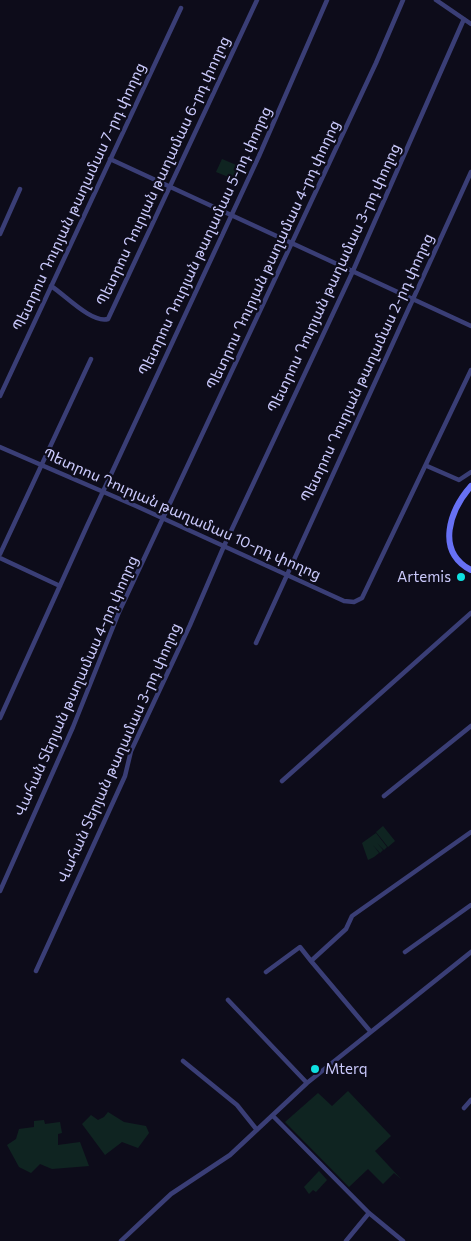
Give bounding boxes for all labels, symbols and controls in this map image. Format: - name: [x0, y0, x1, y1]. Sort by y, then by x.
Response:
- street label: Պետրոս Դուրյան թաղամաս 6-րդ փողոց: [92, 33, 234, 309]
- street label: Պետրոս Դուրյան թաղամաս 7-րդ փողոց: [9, 60, 149, 334]
- street label: Պետրոս Դուրյան թաղամաս 5-րդ փողոց: [134, 103, 276, 379]
- street label: Պետրոս Դուրյան թաղամաս 4-րդ փողոց: [202, 117, 344, 393]
- street label: Պետրոս Դուրյան թաղամաս 3-րդ փողոց: [263, 140, 405, 416]
- street label: Պետրոս Դուրյան թաղամաս 2-րդ փողոց: [297, 231, 437, 505]
- street label: Պետրոս Դուրյան թաղամաս 10-րդ փողոց: [40, 444, 324, 584]
- street label: Վահան Տերյան թաղամաս 4-րդ փողոց: [10, 553, 142, 819]
- place label: Artemis: [397, 568, 451, 586]
- marker: Artemis: [455, 571, 467, 583]
- street label: Վահան Տերյան թաղամաս 3-րդ փողոց: [53, 620, 185, 886]
- place label: Mterq: [325, 1060, 367, 1078]
- marker: Mterq: [309, 1063, 321, 1075]

